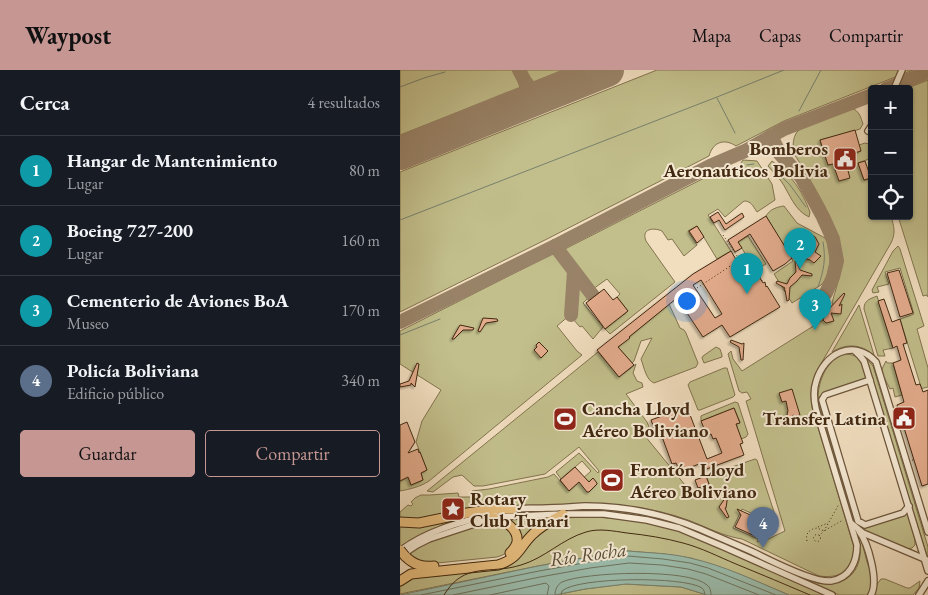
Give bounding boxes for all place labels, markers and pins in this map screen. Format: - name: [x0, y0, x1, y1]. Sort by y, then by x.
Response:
- place label: Bomberos Aeronaúticos Bolivia: [662, 136, 829, 183]
- public building icon: Bomberos Aeronaúticos Bolivia: [832, 146, 858, 172]
- pin: 2: [784, 228, 816, 269]
- pin: 1: [731, 253, 763, 294]
- pin: 3: [799, 289, 831, 330]
- place label: Cancha Lloyd Aéreo Boliviano: [581, 396, 709, 443]
- public building icon: Transfer Latina: [891, 405, 917, 431]
- sports icon: Cancha Lloyd Aéreo Boliviano: [552, 406, 578, 432]
- place label: Transfer Latina: [762, 406, 887, 431]
- place label: Frontón Lloyd Aéreo Boliviano: [629, 457, 757, 504]
- sports icon: Frontón Lloyd Aéreo Boliviano: [599, 467, 625, 493]
- place label: Rotary Club Tunari: [470, 486, 569, 533]
- place icon: Rotary Club Tunari: [440, 496, 466, 522]
- pin: 4: [747, 507, 779, 548]

